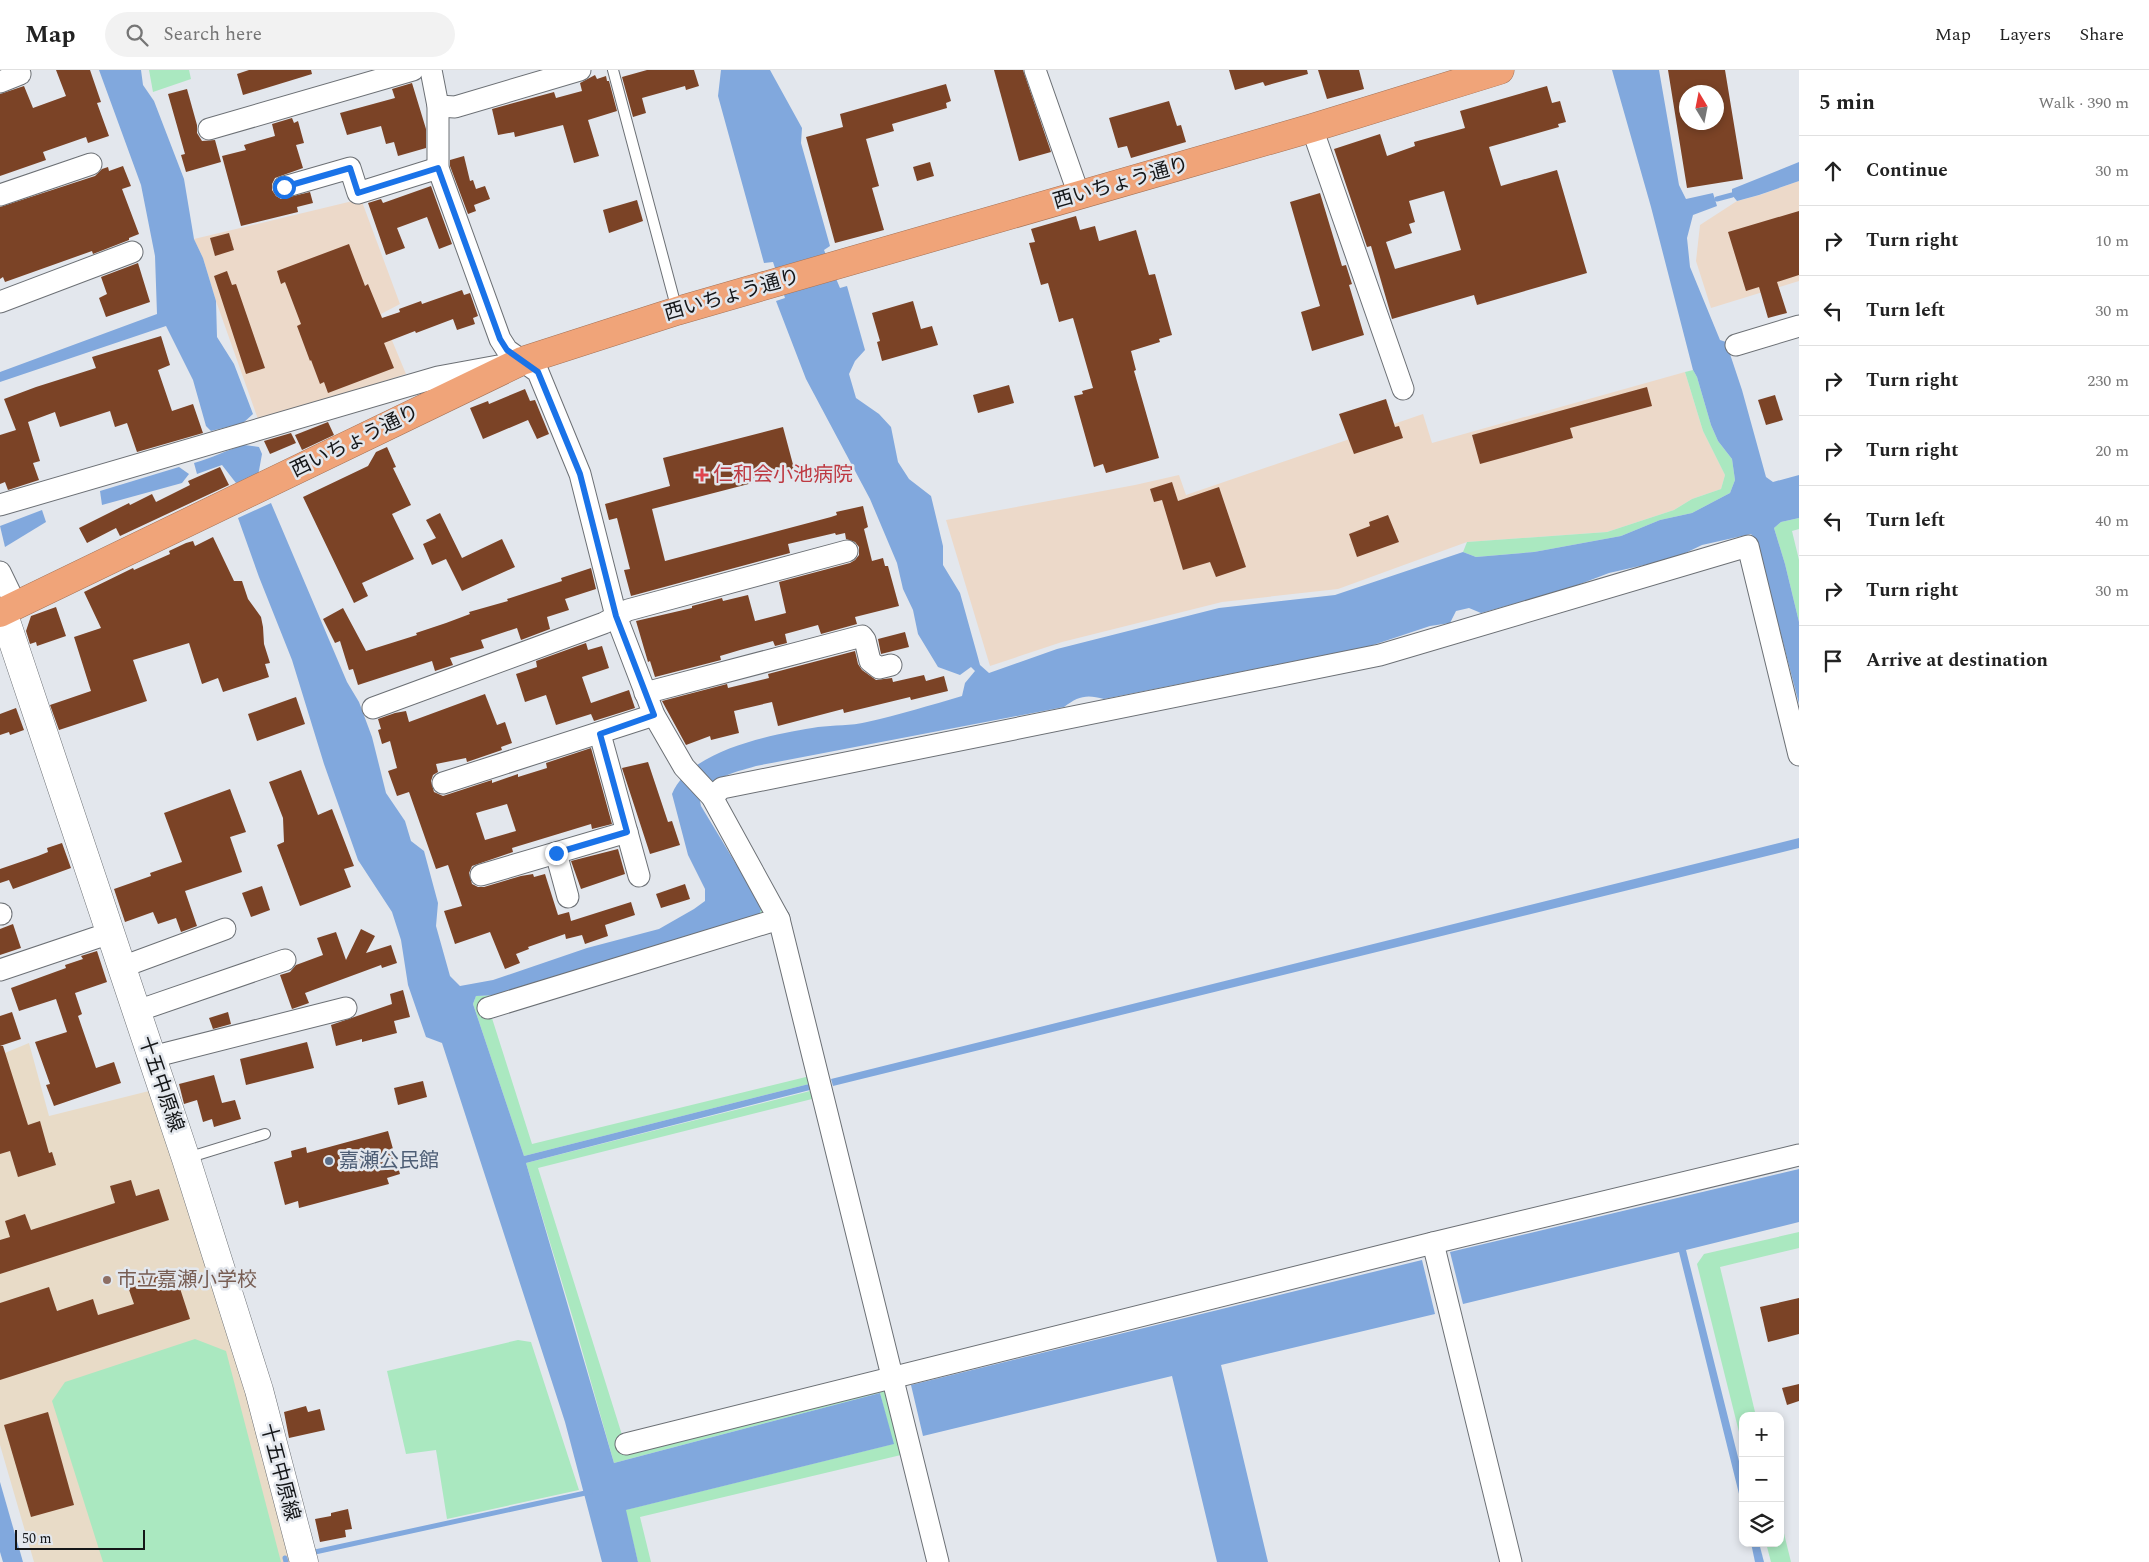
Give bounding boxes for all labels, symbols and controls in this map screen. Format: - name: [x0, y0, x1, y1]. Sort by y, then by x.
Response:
- search box: [105, 12, 455, 57]
- text: Map: [25, 17, 75, 53]
- text: Search here: [163, 20, 262, 49]
- icon: search: [123, 21, 151, 49]
- text: Map: [1935, 21, 1971, 48]
- text: Layers: [1999, 21, 2051, 48]
- text: Share: [2079, 21, 2124, 48]
- north arrow: [1679, 85, 1724, 130]
- text: 5 min: [1819, 87, 1875, 119]
- text: Walk · 390 m: [2038, 91, 2129, 115]
- street label: 西いちょう通り: [1050, 149, 1192, 217]
- text: Continue: [1866, 156, 1948, 185]
- icon: ahead: [1819, 157, 1847, 185]
- text: 30 m: [2095, 159, 2129, 183]
- route start: [273, 176, 296, 199]
- text: Turn right: [1866, 226, 1959, 255]
- icon: right: [1819, 227, 1847, 255]
- text: 10 m: [2095, 229, 2129, 253]
- street label: 西いちょう通り: [661, 261, 803, 329]
- text: Turn left: [1866, 296, 1945, 325]
- icon: left: [1819, 297, 1847, 325]
- text: 30 m: [2095, 299, 2129, 323]
- text: Turn right: [1866, 366, 1959, 395]
- icon: right: [1819, 367, 1847, 395]
- text: 230 m: [2087, 369, 2129, 393]
- street label: 西いちょう通り: [286, 397, 424, 485]
- text: Turn right: [1866, 436, 1959, 465]
- icon: right: [1819, 437, 1847, 465]
- text: 20 m: [2095, 439, 2129, 463]
- place label: 仁和会小池病院: [713, 460, 853, 490]
- marker: 仁和会小池病院: [695, 468, 709, 482]
- text: Turn left: [1866, 506, 1945, 535]
- icon: left: [1819, 507, 1847, 535]
- text: 40 m: [2095, 509, 2129, 533]
- text: Turn right: [1866, 576, 1959, 605]
- icon: right: [1819, 577, 1847, 605]
- text: 30 m: [2095, 579, 2129, 603]
- text: Arrive at destination: [1866, 646, 2048, 675]
- icon: arrive: [1819, 647, 1847, 675]
- route end: [545, 842, 568, 865]
- street label: 十五中原線: [131, 1032, 191, 1136]
- place label: 嘉瀬公民館: [339, 1146, 439, 1176]
- marker: 嘉瀬公民館: [323, 1155, 335, 1167]
- place label: 市立嘉瀬小学校: [117, 1265, 257, 1295]
- marker: 市立嘉瀬小学校: [101, 1274, 113, 1286]
- map controls: [1739, 1412, 1784, 1547]
- button: +: [1739, 1412, 1784, 1457]
- street label: 十五中原線: [253, 1420, 307, 1524]
- button: −: [1739, 1457, 1784, 1502]
- button: layers: [1739, 1502, 1784, 1547]
- scale bar: [15, 1527, 145, 1550]
- text: 50 m: [22, 1528, 52, 1549]

